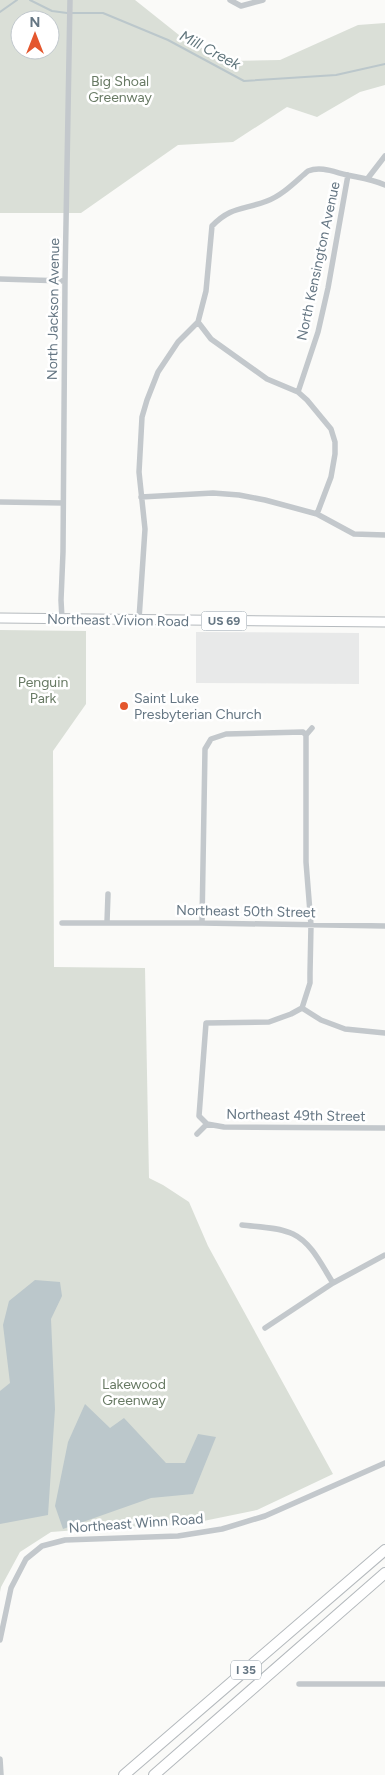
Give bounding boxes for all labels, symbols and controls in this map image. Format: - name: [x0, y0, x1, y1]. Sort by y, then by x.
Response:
- north arrow: [10, 10, 60, 60]
- text: N: [30, 14, 40, 31]
- water label: Mill Creek: [177, 27, 244, 74]
- park label: Big Shoal Greenway: [88, 73, 152, 106]
- street label: North Kensington Avenue: [293, 180, 344, 342]
- street label: North Jackson Avenue: [44, 237, 63, 380]
- street label: Northeast Vivion Road: [47, 611, 189, 630]
- road number: US 69: [202, 612, 246, 630]
- park label: Penguin Park: [18, 674, 68, 707]
- place label: Saint Luke Presbyterian Church: [134, 690, 262, 723]
- marker: Saint Luke Presbyterian Church: [118, 700, 130, 712]
- street label: Northeast 50th Street: [176, 902, 316, 921]
- street label: Northeast 49th Street: [226, 1106, 366, 1125]
- park label: Lakewood Greenway: [102, 1376, 166, 1409]
- street label: Northeast Winn Road: [68, 1510, 204, 1537]
- road number: I 35: [231, 1660, 261, 1680]

